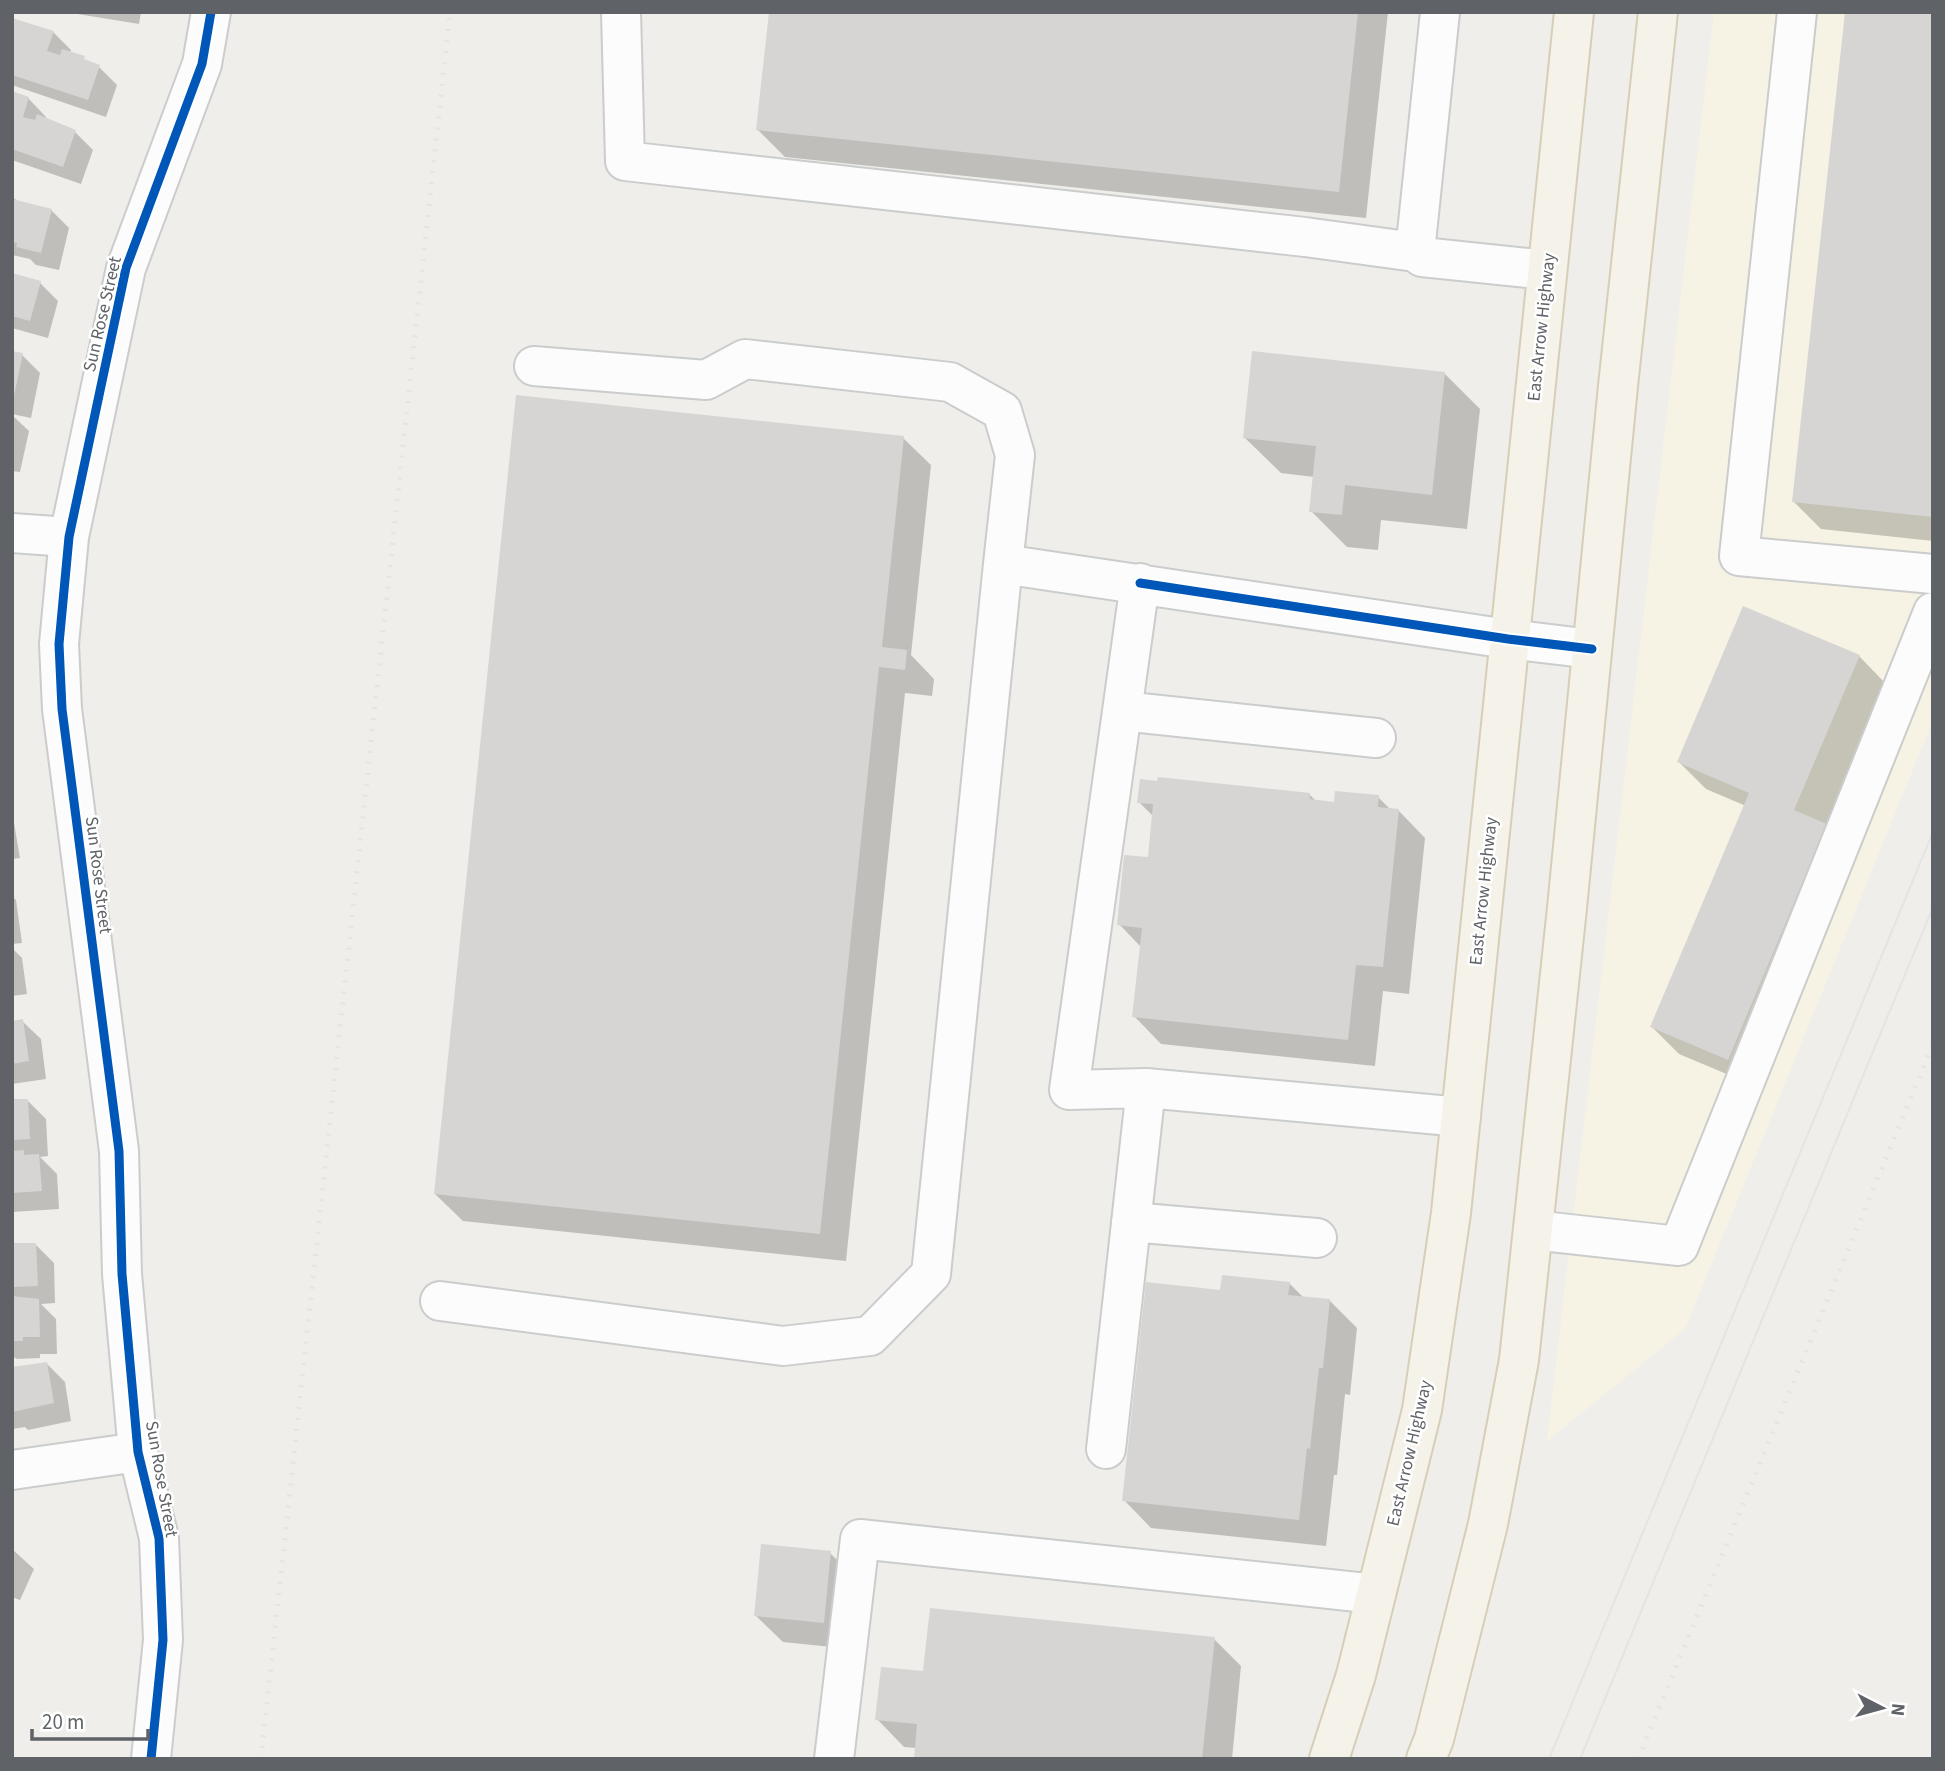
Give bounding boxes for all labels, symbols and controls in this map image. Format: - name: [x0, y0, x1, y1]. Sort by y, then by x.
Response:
- street label: East Arrow Highway: [1521, 251, 1562, 402]
- street label: Sun Rose Street: [77, 254, 128, 374]
- street label: Sun Rose Street: [79, 815, 118, 935]
- street label: East Arrow Highway: [1463, 815, 1504, 966]
- street label: East Arrow Highway: [1381, 1377, 1439, 1529]
- street label: Sun Rose Street: [139, 1419, 184, 1539]
- north arrow: [1847, 1673, 1917, 1743]
- scale bar: [32, 1698, 147, 1742]
- text: N: [1883, 1702, 1912, 1717]
- text: 20 m: [42, 1707, 84, 1737]

